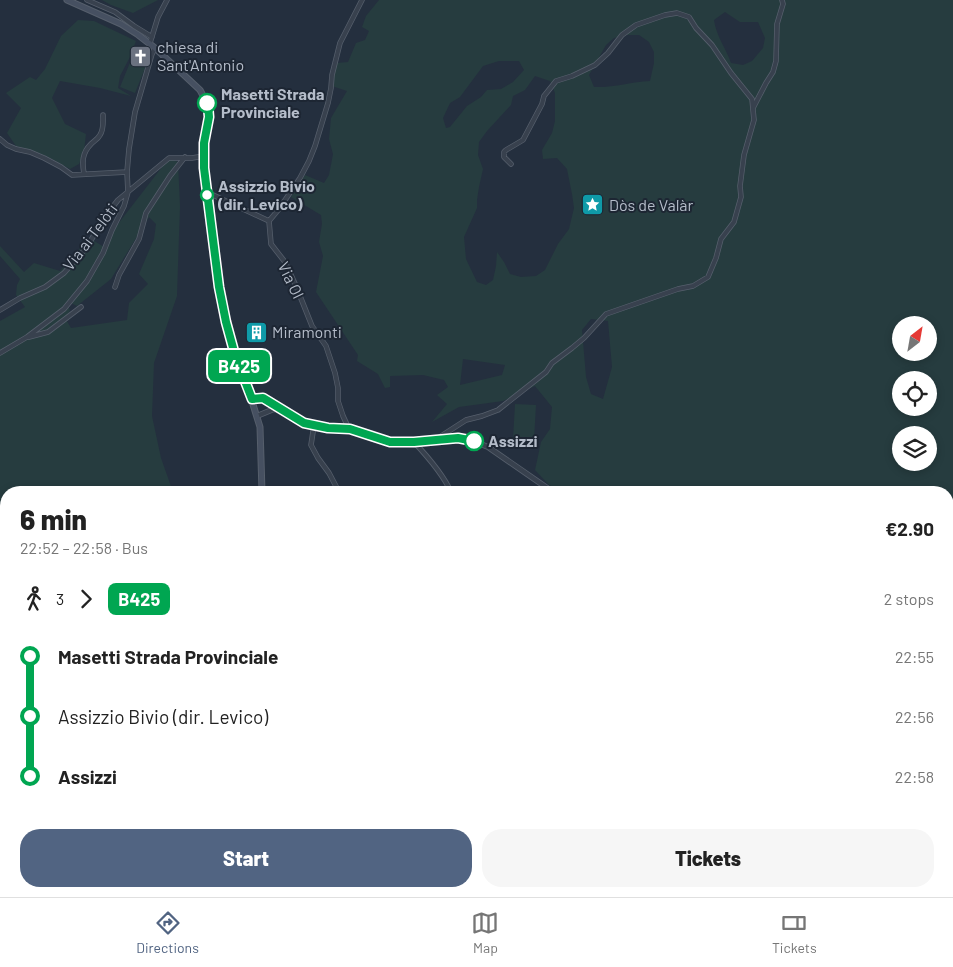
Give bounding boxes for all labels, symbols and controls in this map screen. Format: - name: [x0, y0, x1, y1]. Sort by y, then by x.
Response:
- place label: chiesa di Sant'Antonio: [157, 37, 244, 74]
- church icon: chiesa di Sant'Antonio: [129, 44, 153, 68]
- place label: Masetti Strada Provinciale: [221, 84, 325, 121]
- marker: Masetti Strada Provinciale: [197, 93, 217, 113]
- place label: Assizzio Bivio (dir. Levico): [217, 176, 315, 213]
- marker: Assizzio Bivio (dir. Levico): [200, 188, 214, 202]
- place icon: Dòs de Valàr: [581, 193, 605, 217]
- place label: Dòs de Valàr: [609, 195, 693, 214]
- street label: Via ai Telòti: [58, 199, 121, 274]
- street label: Via Ol: [274, 258, 308, 301]
- north arrow: [892, 316, 938, 361]
- map controls: [892, 316, 937, 471]
- building icon: Miramonti: [244, 320, 268, 344]
- place label: Miramonti: [272, 322, 342, 341]
- line badge: B425: [204, 350, 274, 382]
- text: B425: [218, 355, 260, 377]
- button: locate: [892, 371, 937, 416]
- button: layers: [892, 426, 937, 471]
- marker: Assizzi: [464, 431, 484, 451]
- place label: Assizzi: [488, 431, 538, 450]
- text: 6 min: [20, 502, 87, 536]
- text: €2.90: [885, 517, 934, 540]
- text: 22:52 – 22:58 · Bus: [20, 538, 148, 557]
- icon: walk: [20, 585, 48, 613]
- icon: forward: [72, 585, 100, 613]
- text: B425: [118, 588, 160, 610]
- text: 3: [56, 589, 64, 608]
- text: 2 stops: [884, 589, 934, 608]
- text: Masetti Strada Provinciale: [58, 645, 278, 668]
- text: 22:55: [895, 647, 934, 666]
- text: Assizzio Bivio (dir. Levico): [58, 705, 268, 728]
- text: 22:56: [895, 707, 934, 726]
- text: Assizzi: [58, 765, 117, 788]
- text: 22:58: [895, 767, 934, 786]
- button: Start: [20, 829, 472, 887]
- button: Tickets: [482, 829, 934, 887]
- tab: Directions: [136, 909, 199, 956]
- tab: Map: [471, 909, 499, 956]
- tab: Tickets: [772, 909, 817, 956]

